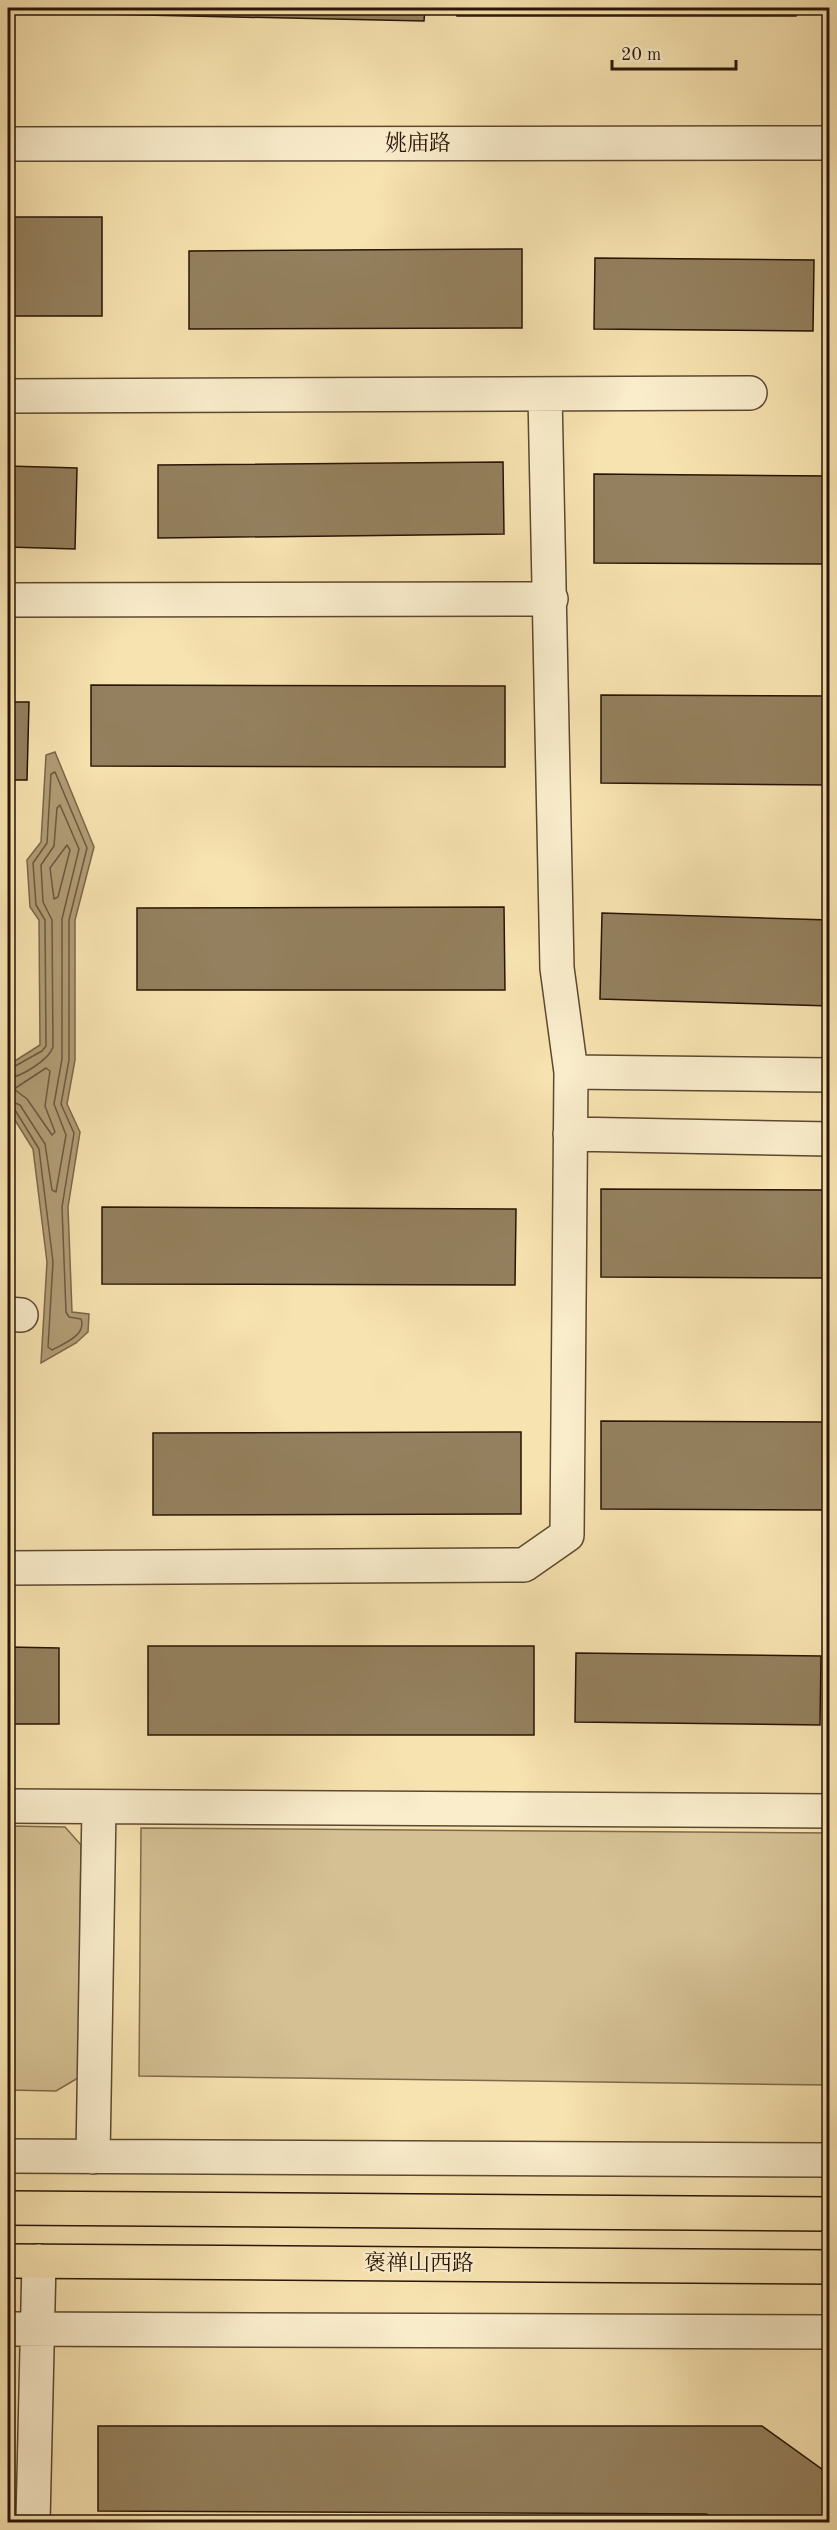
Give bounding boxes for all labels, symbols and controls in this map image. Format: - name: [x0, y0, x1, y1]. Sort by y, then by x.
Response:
- scale bar: [612, 33, 736, 71]
- text: 20 m: [621, 46, 661, 64]
- street label: 姚庙路: [385, 131, 451, 155]
- street label: 褒禅山西路: [364, 2251, 474, 2275]

